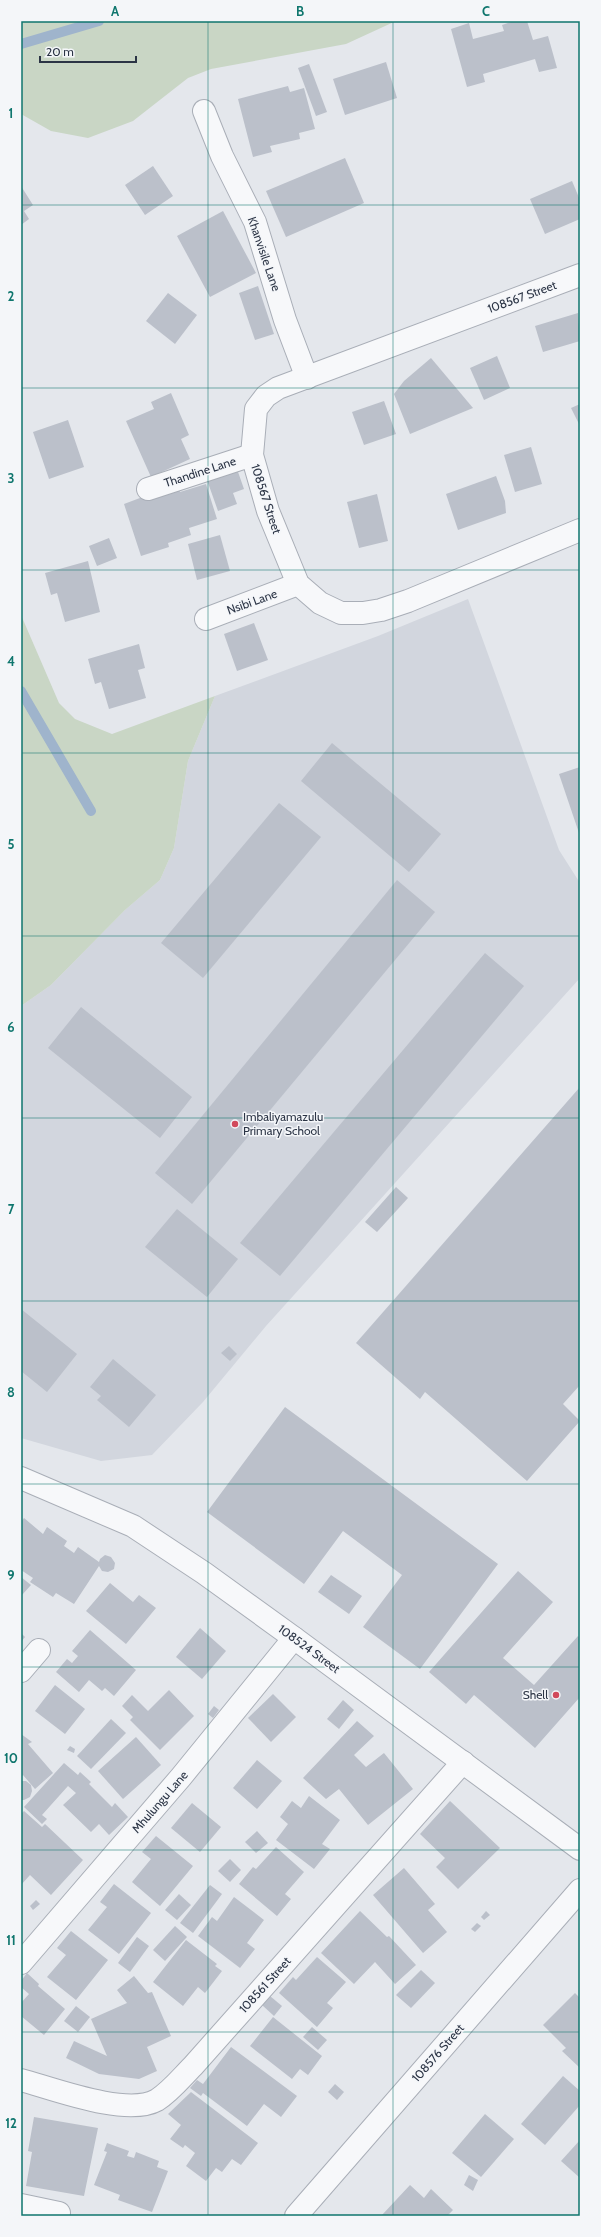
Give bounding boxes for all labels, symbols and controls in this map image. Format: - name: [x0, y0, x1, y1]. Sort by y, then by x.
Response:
- text: A: [111, 3, 120, 19]
- text: B: [296, 3, 304, 19]
- text: C: [482, 3, 490, 19]
- scale bar: [40, 38, 136, 64]
- text: 20 m: [46, 44, 74, 59]
- text: 1: [9, 105, 13, 121]
- street label: Khanvisile Lane: [245, 215, 284, 293]
- street label: 108567 Street: [485, 277, 558, 316]
- text: 2: [8, 288, 15, 304]
- street label: Thandine Lane: [162, 453, 238, 490]
- street label: 108567 Street: [248, 462, 285, 536]
- text: 3: [7, 470, 15, 486]
- street label: Nsibi Lane: [225, 586, 279, 618]
- text: 4: [7, 653, 15, 669]
- text: 5: [8, 836, 15, 852]
- text: 6: [7, 1019, 15, 1035]
- place label: Imbaliyamazulu Primary School: [243, 1109, 323, 1138]
- marker: Imbaliyamazulu Primary School: [230, 1119, 240, 1129]
- text: 7: [8, 1201, 15, 1217]
- text: 8: [7, 1384, 15, 1400]
- text: 9: [7, 1567, 15, 1583]
- street label: 108524 Street: [275, 1621, 343, 1676]
- place label: Shell: [523, 1687, 548, 1702]
- marker: Shell: [551, 1690, 561, 1700]
- text: 10: [4, 1750, 18, 1766]
- street label: Mhulungu Lane: [128, 1767, 191, 1836]
- text: 11: [6, 1932, 16, 1948]
- street label: 108561 Street: [236, 1954, 294, 2016]
- street label: 108576 Street: [408, 2021, 467, 2085]
- text: 12: [5, 2115, 17, 2131]

